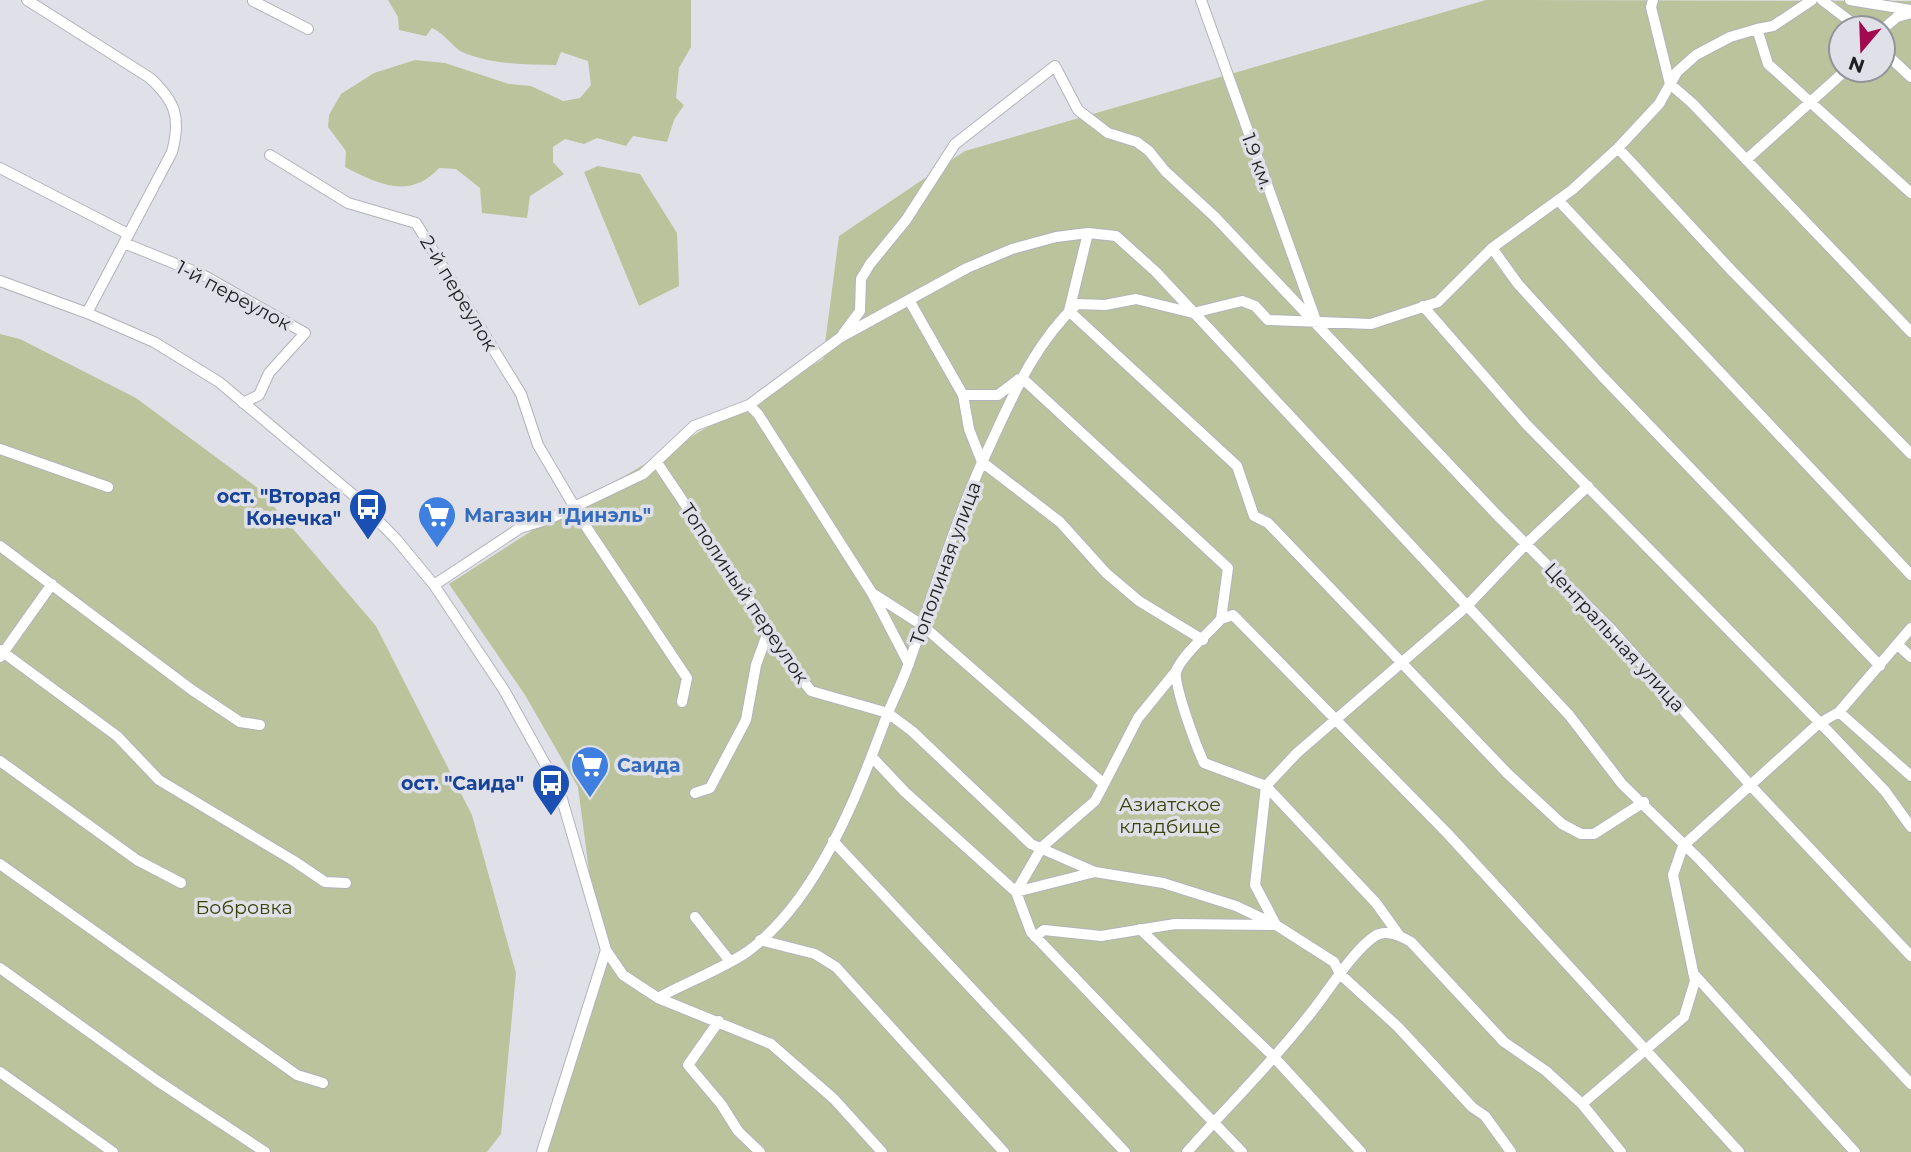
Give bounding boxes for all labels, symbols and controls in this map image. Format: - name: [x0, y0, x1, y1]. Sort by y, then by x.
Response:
- north arrow: [1827, 14, 1897, 84]
- text: N: [1846, 51, 1868, 78]
- street label: 1.9 км.: [1237, 130, 1278, 192]
- street label: 2-й переулок: [415, 231, 502, 355]
- street label: 1-й переулок: [172, 256, 295, 335]
- street label: Тополиная улица: [905, 478, 986, 648]
- place label: ост. "Вторая Конечка": [217, 485, 341, 530]
- bus stop icon: ост. "Вторая Конечка": [347, 486, 389, 541]
- supermarket icon: Магазин "Динэль": [416, 494, 458, 549]
- street label: Тополиный переулок: [676, 499, 813, 688]
- place label: Магазин "Динэль": [464, 504, 651, 527]
- street label: Центральная улица: [1540, 558, 1690, 717]
- supermarket icon: Саида: [569, 744, 611, 799]
- place label: Саида: [617, 754, 681, 777]
- bus stop icon: ост. "Саида": [530, 762, 572, 817]
- place label: ост. "Саида": [401, 772, 524, 795]
- park label: Азиатское кладбище: [1119, 793, 1221, 838]
- park label: Бобровка: [196, 896, 293, 919]

